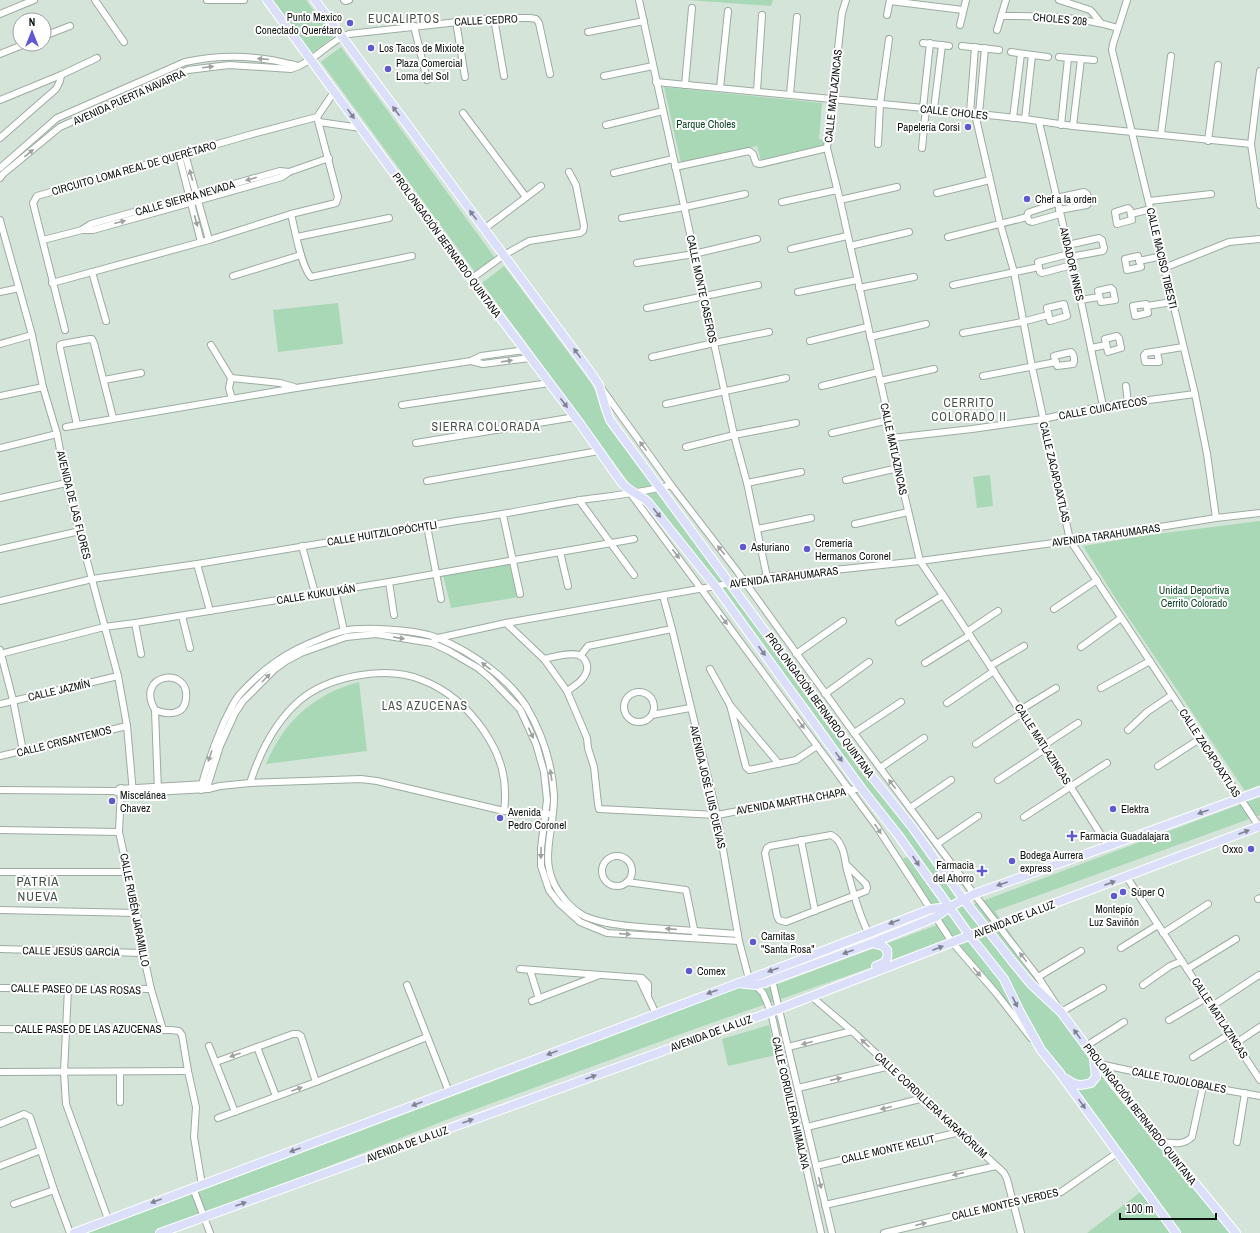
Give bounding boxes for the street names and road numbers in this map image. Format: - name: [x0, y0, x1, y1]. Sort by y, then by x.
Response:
- street label: CHOLES 208: [1032, 10, 1088, 28]
- street label: CALLE CEDRO: [454, 11, 518, 29]
- street label: CALLE MATLAZINCAS: [821, 49, 845, 143]
- street label: AVENIDA PUERTA NAVARRA: [70, 66, 188, 128]
- street label: CALLE CHOLES: [919, 101, 989, 123]
- street label: CIRCUITO LOMA REAL DE QUERÉTARO: [50, 138, 218, 198]
- street label: PROLONGACIÓN BERNARDO QUINTANA: [390, 170, 505, 321]
- street label: CALLE SIERRA NEVADA: [134, 177, 237, 219]
- street label: CALLE MACISO TIBESTI: [1144, 206, 1180, 310]
- street label: ANDADOR INNES: [1056, 225, 1087, 302]
- street label: CALLE MONTE CASEROS: [684, 234, 720, 344]
- street label: CALLE CUICATECOS: [1058, 393, 1148, 423]
- street label: CALLE MATLAZINCAS: [877, 402, 911, 496]
- street label: CALLE ZACAPOAXTLAS: [1037, 420, 1073, 524]
- street label: AVENIDA DE LAS FLORES: [53, 448, 94, 561]
- street label: CALLE HUITZILOPÓCHTLI: [326, 517, 438, 549]
- street label: AVENIDA TARAHUMARAS: [1050, 520, 1161, 550]
- street label: AVENIDA TARAHUMARAS: [728, 563, 839, 591]
- street label: CALLE KUKULKÁN: [276, 581, 356, 607]
- street label: PROLONGACIÓN BERNARDO QUINTANA: [763, 630, 878, 781]
- street label: CALLE JAZMÍN: [26, 676, 92, 704]
- street label: CALLE MATLAZINCAS: [1012, 701, 1074, 787]
- street label: CALLE ZACAPOAXTLAS: [1176, 706, 1244, 800]
- street label: CALLE CRISANTEMOS: [15, 722, 113, 760]
- street label: AVENIDA JOSÉ LUIS CUEVAS: [687, 723, 729, 850]
- street label: AVENIDA MARTHA CHAPA: [734, 784, 848, 818]
- street label: CALLE RUBÉN JARAMILLO: [117, 852, 153, 968]
- street label: AVENIDA DE LA LUZ: [970, 897, 1057, 941]
- street label: CALLE JESÚS GARCÍA: [22, 943, 121, 959]
- street label: CALLE MATLAZINCAS: [1189, 975, 1251, 1061]
- street label: CALLE PASEO DE LAS ROSAS: [11, 981, 141, 997]
- street label: AVENIDA DE LA LUZ: [667, 1012, 754, 1055]
- street label: CALLE PASEO DE LAS AZUCENAS: [14, 1022, 162, 1036]
- street label: CALLE CORDILLERA HIMALAYA: [769, 1036, 813, 1171]
- street label: PROLONGACIÓN BERNARDO QUINTANA: [1080, 1040, 1200, 1188]
- street label: CALLE CORDILLERA KARAKÓRUM: [872, 1049, 990, 1161]
- street label: CALLE TOJOLOBALES: [1131, 1064, 1227, 1096]
- street label: AVENIDA DE LA LUZ: [363, 1123, 450, 1166]
- street label: CALLE MONTE KELUT: [840, 1131, 936, 1167]
- street label: CALLE MONTES VERDES: [950, 1185, 1060, 1223]

